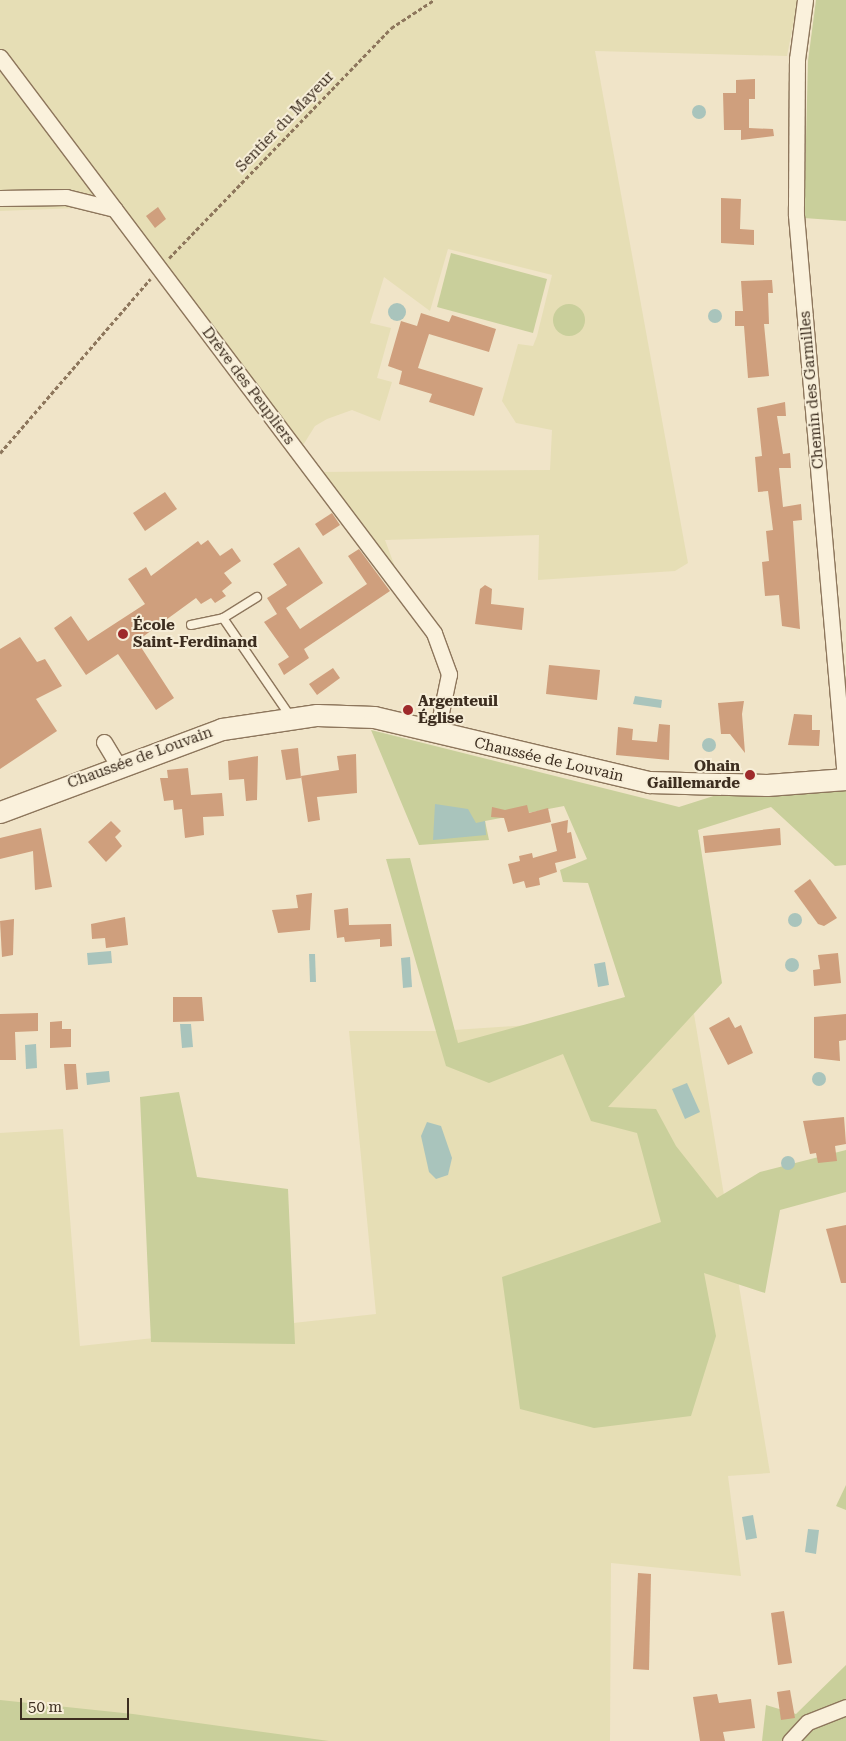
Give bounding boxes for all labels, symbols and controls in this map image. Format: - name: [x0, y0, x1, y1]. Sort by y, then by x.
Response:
- street label: Sentier du Mayeur: [232, 68, 338, 176]
- street label: Chemin des Garmilles: [796, 310, 828, 470]
- street label: Drève des Peupliers: [198, 324, 298, 448]
- place label: École Saint-Ferdinand: [133, 616, 257, 651]
- marker: École Saint-Ferdinand: [117, 628, 129, 640]
- place label: Argenteuil Église: [418, 692, 498, 727]
- marker: Argenteuil Église: [402, 704, 414, 716]
- street label: Chaussée de Louvain: [65, 723, 215, 793]
- street label: Chaussée de Louvain: [473, 734, 625, 786]
- place label: Ohain Gaillemarde: [647, 757, 740, 792]
- marker: Ohain Gaillemarde: [744, 769, 756, 781]
- scale bar: [22, 1688, 131, 1720]
- text: 50 m: [28, 1698, 62, 1716]

